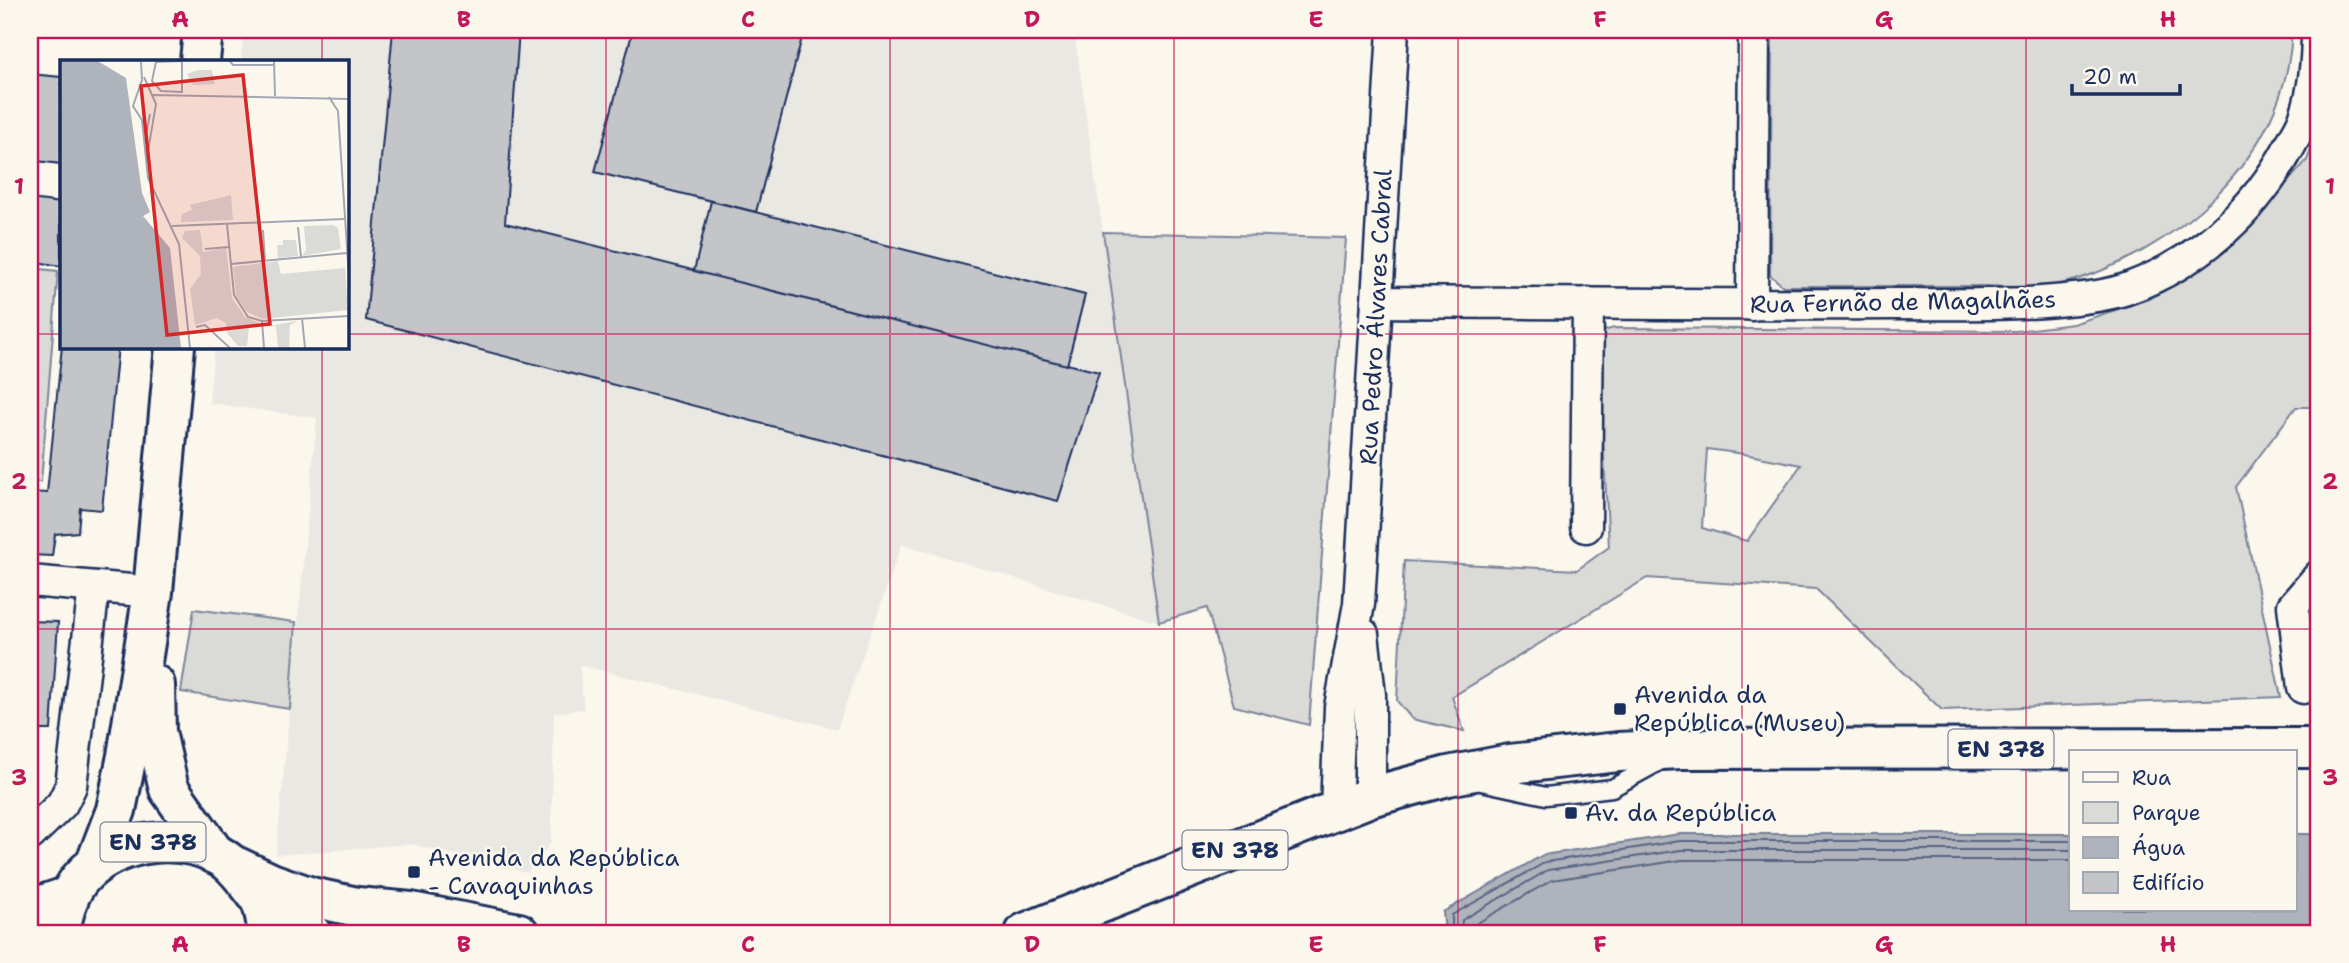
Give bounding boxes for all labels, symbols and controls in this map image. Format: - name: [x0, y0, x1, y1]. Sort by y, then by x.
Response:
- text: A: [171, 4, 189, 34]
- text: B: [457, 4, 471, 34]
- text: C: [741, 4, 755, 34]
- text: D: [1024, 4, 1040, 34]
- text: E: [1308, 4, 1324, 34]
- text: F: [1593, 4, 1607, 34]
- text: G: [1875, 4, 1894, 34]
- text: H: [2160, 4, 2176, 34]
- scale bar: [2072, 52, 2181, 96]
- inset map: [60, 60, 348, 348]
- text: 20 m: [2083, 63, 2137, 91]
- street label: Rua Pedro Álvares Cabral: [1352, 167, 1400, 466]
- text: 1: [14, 171, 24, 201]
- text: 1: [2325, 171, 2335, 201]
- street label: Rua Fernão de Magalhães: [1749, 283, 2057, 321]
- text: 2: [11, 466, 27, 496]
- text: 2: [2322, 466, 2338, 496]
- place label: Avenida da República (Museu): [1634, 679, 1845, 739]
- marker: Avenida da República (Museu): [1612, 701, 1628, 717]
- road number: EN 378: [1948, 730, 2054, 768]
- legend: [2069, 750, 2296, 911]
- text: 3: [11, 762, 27, 792]
- text: 3: [2322, 762, 2338, 792]
- text: Rua: [2132, 764, 2171, 792]
- place label: Av. da República: [1585, 797, 1776, 829]
- text: Parque: [2132, 799, 2201, 827]
- marker: Av. da República: [1563, 805, 1579, 821]
- road number: EN 378: [100, 822, 206, 862]
- road number: EN 378: [1182, 830, 1288, 870]
- text: Água: [2132, 833, 2185, 862]
- place label: Avenida da República - Cavaquinhas: [428, 842, 679, 902]
- marker: Avenida da República - Cavaquinhas: [406, 864, 422, 880]
- text: Edifício: [2132, 869, 2204, 897]
- text: A: [171, 929, 189, 959]
- text: B: [457, 929, 471, 959]
- text: C: [741, 929, 755, 959]
- text: D: [1024, 929, 1040, 959]
- text: E: [1308, 929, 1324, 959]
- text: F: [1593, 929, 1607, 959]
- text: G: [1875, 929, 1894, 959]
- text: H: [2160, 929, 2176, 959]

